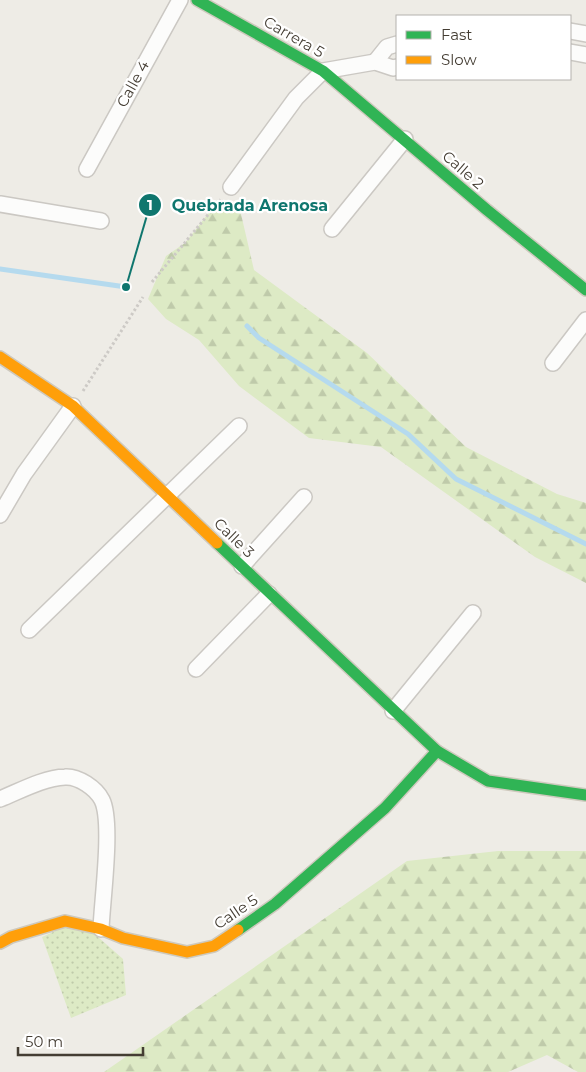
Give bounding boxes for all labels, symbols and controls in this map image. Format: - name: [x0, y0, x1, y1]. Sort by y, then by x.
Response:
- street label: Carrera 5: [261, 12, 328, 62]
- legend: [396, 15, 571, 80]
- text: Fast: [441, 25, 472, 44]
- text: Slow: [441, 50, 477, 69]
- street label: Calle 4: [112, 57, 153, 110]
- street label: Calle 2: [439, 146, 488, 193]
- callout: Quebrada Arenosa: [137, 190, 338, 221]
- text: 1: [147, 195, 153, 214]
- text: Quebrada Arenosa: [172, 196, 328, 215]
- street label: Calle 3: [210, 514, 259, 561]
- street label: Calle 5: [210, 890, 261, 933]
- scale bar: [18, 1024, 142, 1056]
- text: 50 m: [25, 1032, 63, 1051]

